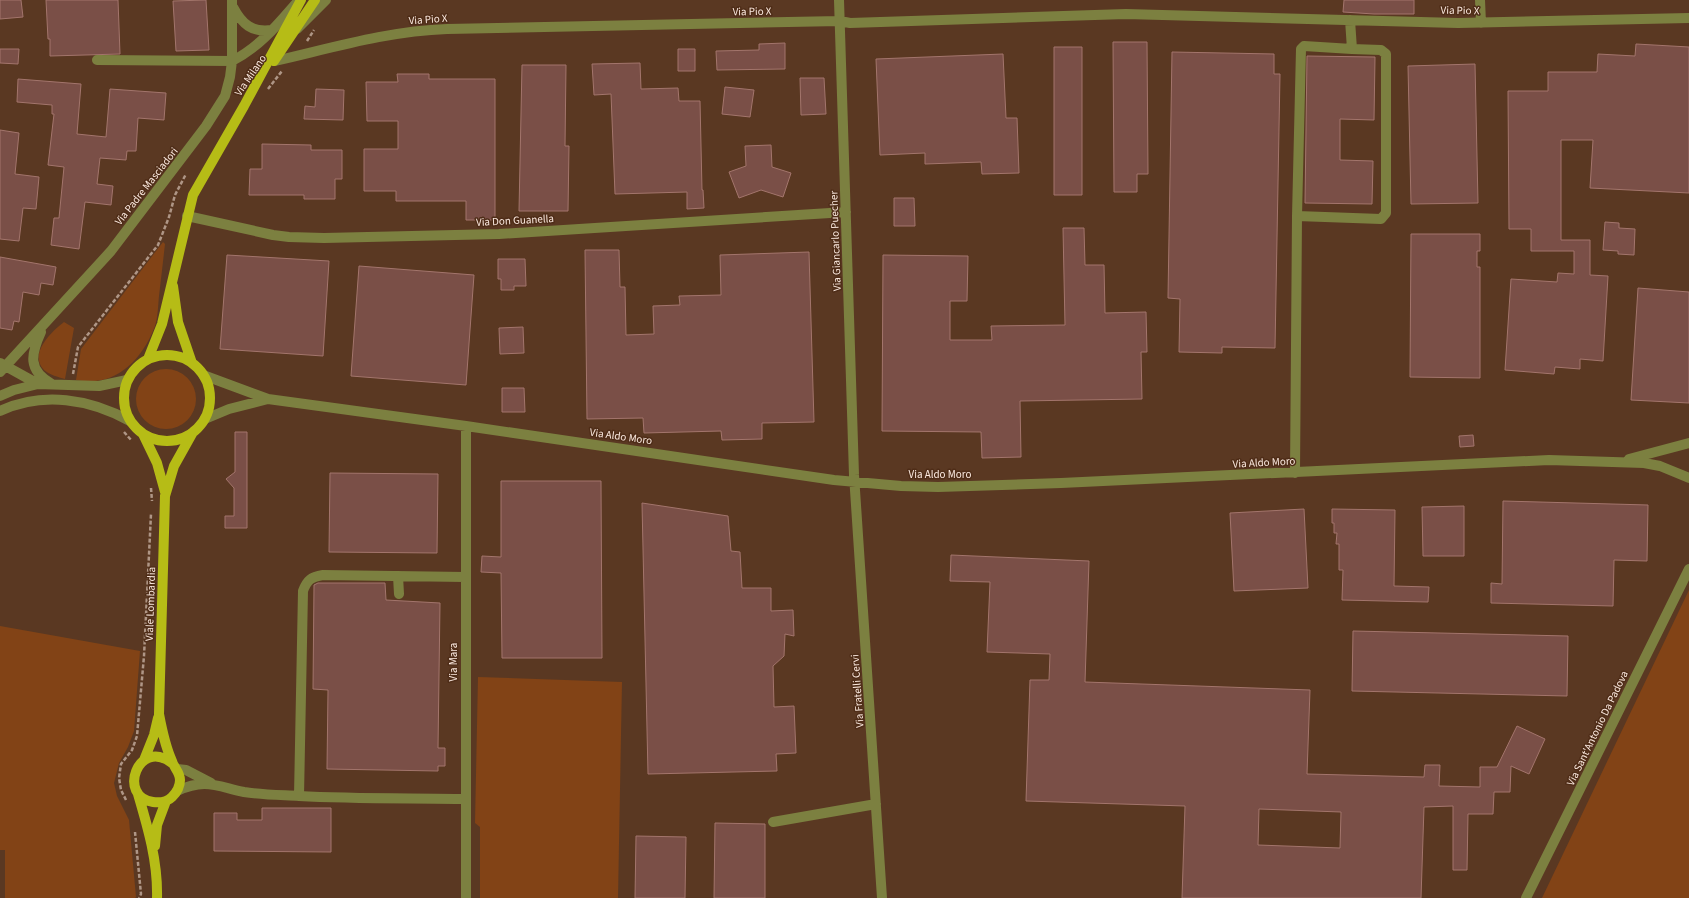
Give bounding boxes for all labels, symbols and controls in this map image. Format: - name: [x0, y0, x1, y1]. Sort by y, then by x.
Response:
- street label: Via Pio X: [1440, 3, 1480, 18]
- street label: Via Pio X: [732, 4, 772, 19]
- street label: Via Pio X: [408, 11, 448, 28]
- street label: Via Milano: [231, 52, 270, 99]
- street label: Via Padre Masciadori: [111, 144, 182, 228]
- street label: Via Giancarlo Puecher: [826, 190, 845, 291]
- street label: Via Don Guanella: [476, 211, 554, 230]
- street label: Via Aldo Moro: [589, 425, 653, 448]
- street label: Via Aldo Moro: [1232, 453, 1296, 472]
- street label: Via Aldo Moro: [909, 467, 971, 482]
- street label: Viale Lombardia: [142, 567, 159, 641]
- street label: Via Mara: [446, 643, 461, 681]
- street label: Via Fratelli Cervi: [847, 654, 868, 728]
- street label: Via Sant'Antonio Da Padova: [1563, 668, 1632, 788]

